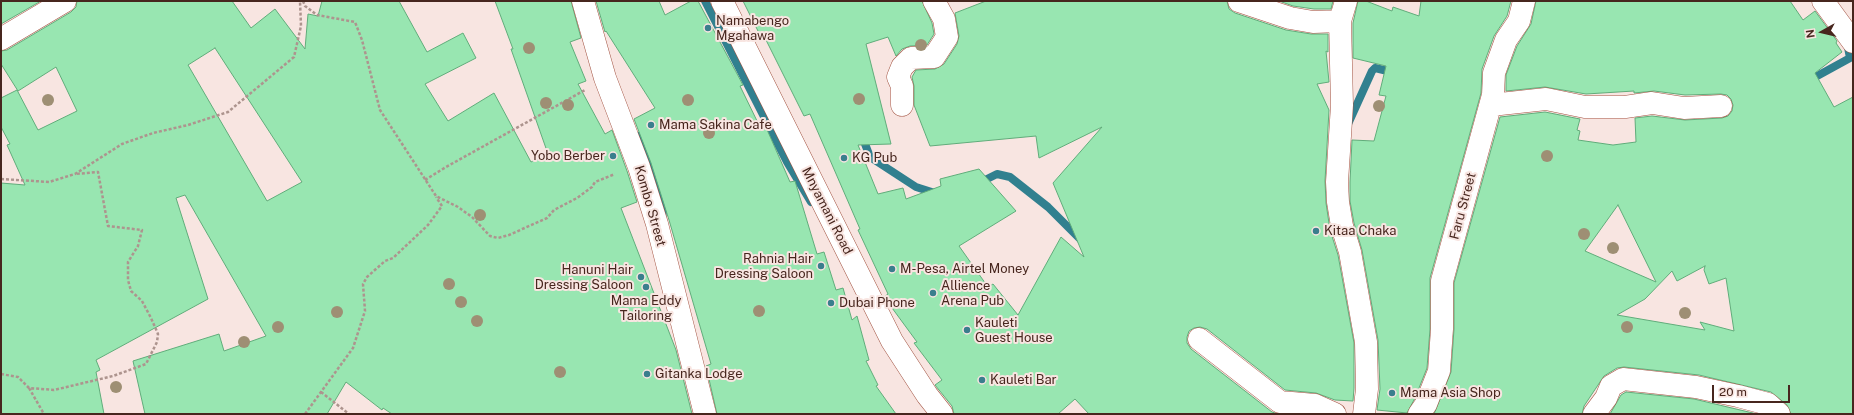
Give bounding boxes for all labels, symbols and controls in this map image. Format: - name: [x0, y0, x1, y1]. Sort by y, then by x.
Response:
- north arrow: [1802, 12, 1842, 52]
- place label: Namabengo Mgahawa: [716, 13, 789, 44]
- marker: Namabengo Mgahawa: [703, 23, 713, 33]
- text: N: [1804, 29, 1817, 39]
- place label: Mama Sakina Cafe: [659, 117, 772, 133]
- marker: Mama Sakina Cafe: [646, 120, 656, 130]
- place label: Yobo Berber: [531, 148, 605, 164]
- place label: KG Pub: [852, 150, 897, 166]
- marker: Yobo Berber: [608, 151, 618, 161]
- marker: KG Pub: [839, 153, 849, 163]
- street label: Kombo Street: [631, 164, 669, 248]
- street label: Mnyamani Road: [798, 165, 856, 257]
- street label: Faru Street: [1447, 171, 1479, 241]
- place label: Kitaa Chaka: [1324, 223, 1397, 239]
- marker: Kitaa Chaka: [1311, 226, 1321, 236]
- place label: Rahnia Hair Dressing Saloon: [715, 251, 813, 282]
- marker: Rahnia Hair Dressing Saloon: [816, 261, 826, 271]
- place label: M-Pesa, Airtel Money: [900, 261, 1029, 277]
- place label: Hanuni Hair Dressing Saloon: [535, 262, 633, 293]
- marker: M-Pesa, Airtel Money: [887, 264, 897, 274]
- marker: Hanuni Hair Dressing Saloon: [636, 272, 646, 282]
- place label: Allience Arena Pub: [941, 278, 1004, 309]
- marker: Mama Eddy Tailoring: [641, 282, 651, 292]
- marker: Allience Arena Pub: [928, 288, 938, 298]
- place label: Mama Eddy Tailoring: [611, 293, 681, 324]
- place label: Dubai Phone: [839, 295, 915, 311]
- marker: Dubai Phone: [826, 298, 836, 308]
- place label: Kauleti Guest House: [975, 315, 1053, 346]
- marker: Kauleti Guest House: [962, 325, 972, 335]
- place label: Gitanka Lodge: [655, 366, 743, 382]
- marker: Gitanka Lodge: [642, 369, 652, 379]
- place label: Kauleti Bar: [990, 372, 1057, 388]
- marker: Kauleti Bar: [977, 375, 987, 385]
- scale bar: [1714, 377, 1792, 403]
- place label: Mama Asia Shop: [1400, 385, 1501, 401]
- text: 20 m: [1719, 385, 1747, 399]
- marker: Mama Asia Shop: [1387, 388, 1397, 398]

